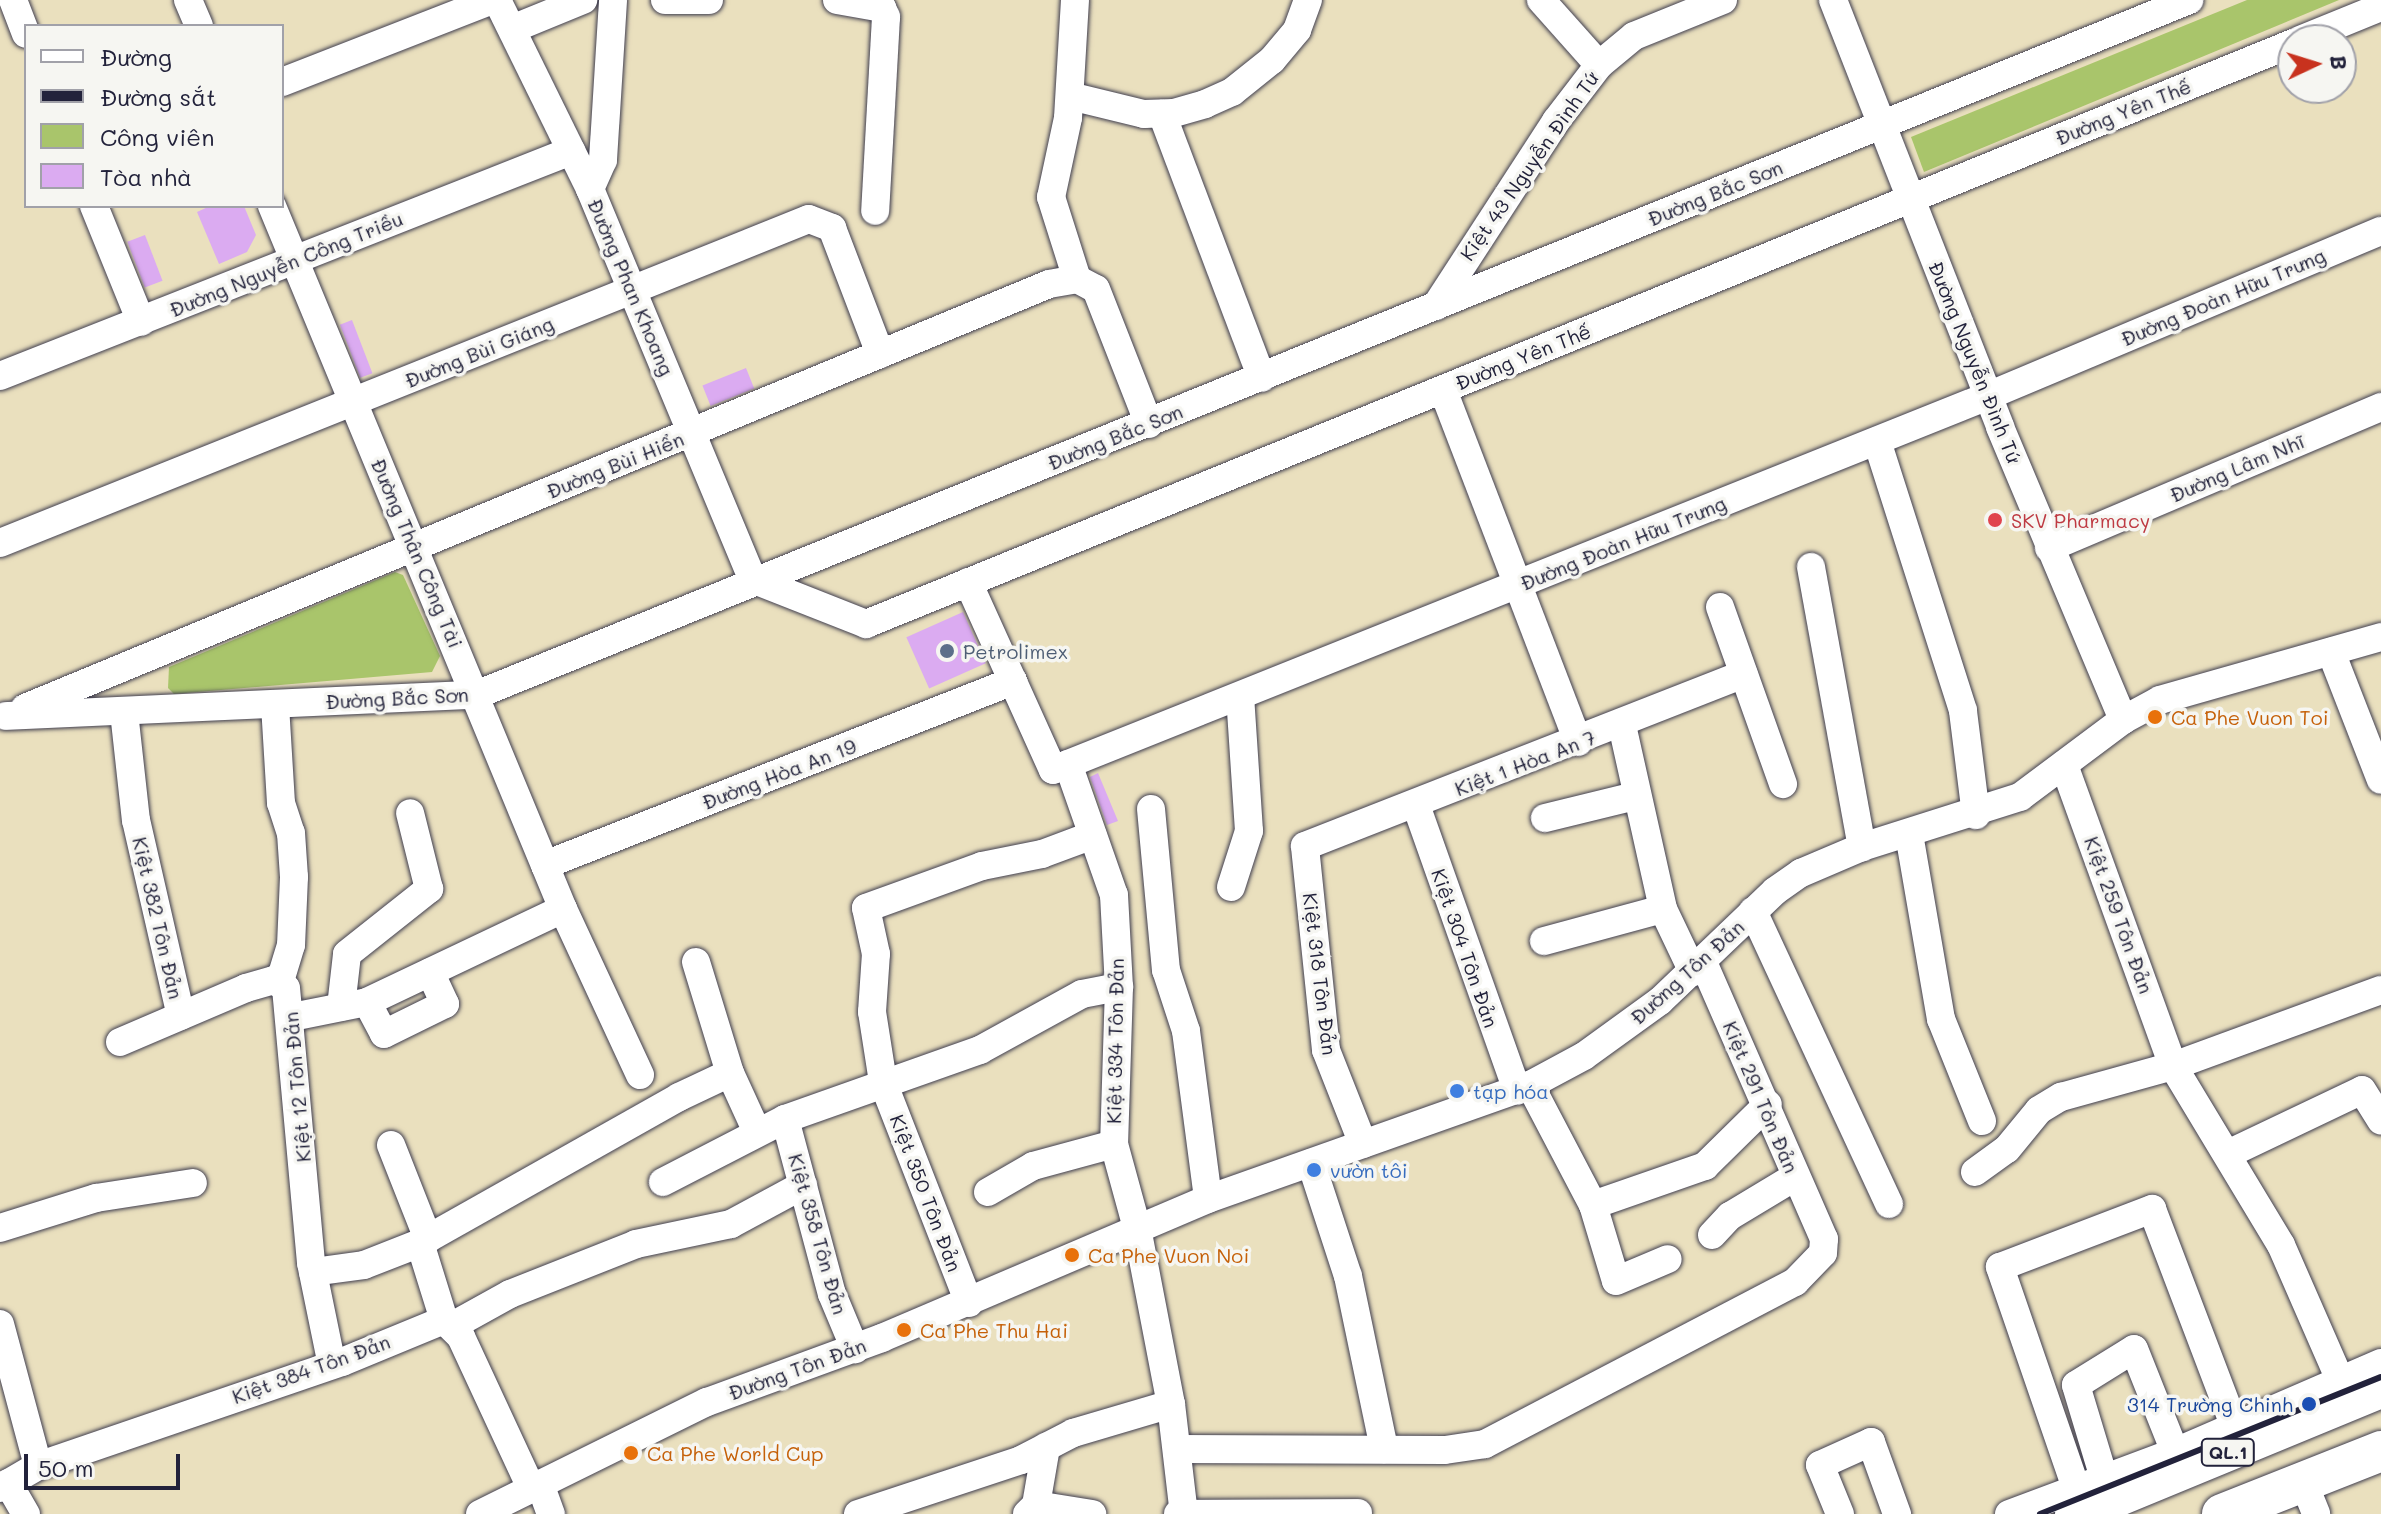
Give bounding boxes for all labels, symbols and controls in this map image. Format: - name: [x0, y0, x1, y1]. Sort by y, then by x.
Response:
- legend: [24, 24, 284, 208]
- north arrow: [2277, 24, 2357, 104]
- text: Đường: [100, 41, 172, 72]
- text: B: [2324, 54, 2354, 71]
- street label: Kiệt 43 Nguyễn Đình Tứ: [1455, 67, 1603, 265]
- street label: Đường Yên Thế: [2052, 74, 2194, 150]
- text: Đường sắt: [100, 81, 217, 112]
- text: Công viên: [100, 121, 214, 152]
- street label: Đường Bắc Sơn: [1644, 155, 1786, 231]
- text: Tòa nhà: [100, 161, 192, 192]
- street label: Đường Phan Khoang: [583, 195, 679, 379]
- street label: Đường Nguyễn Công Triều: [166, 206, 406, 322]
- street label: Đường Đoàn Hữu Trưng: [2117, 243, 2329, 351]
- street label: Đường Nguyễn Đình Tứ: [1924, 258, 2026, 466]
- street label: Đường Bùi Giáng: [401, 311, 557, 393]
- street label: Đường Yên Thế: [1452, 319, 1594, 395]
- street label: Đường Bắc Sơn: [1044, 399, 1186, 475]
- street label: Đường Bùi Hiển: [543, 427, 687, 503]
- street label: Đường Lâm Nhĩ: [2166, 429, 2308, 507]
- street label: Đường Thân Công Tài: [366, 455, 468, 651]
- street label: Đường Đoàn Hữu Trưng: [1517, 491, 1729, 595]
- place label: SKV Pharmacy: [2011, 508, 2150, 532]
- marker: SKV Pharmacy: [1986, 511, 2004, 529]
- place label: Petrolimex: [963, 639, 1068, 663]
- marker: Petrolimex: [938, 642, 956, 660]
- street label: Đường Bắc Sơn: [325, 682, 469, 714]
- place label: Ca Phe Vuon Toi: [2171, 705, 2329, 729]
- marker: Ca Phe Vuon Toi: [2146, 708, 2164, 726]
- street label: Kiệt 1 Hòa An 7: [1451, 725, 1599, 801]
- street label: Đường Hòa An 19: [698, 734, 860, 814]
- street label: Kiệt 259 Tôn Đản: [2079, 833, 2159, 997]
- street label: Kiệt 382 Tôn Đản: [128, 835, 188, 1001]
- street label: Kiệt 304 Tôn Đản: [1427, 865, 1503, 1031]
- street label: Kiệt 318 Tôn Đản: [1298, 891, 1342, 1057]
- street label: Đường Tôn Đản: [1625, 915, 1749, 1029]
- street label: Kiệt 334 Tôn Đản: [1102, 958, 1128, 1124]
- street label: Kiệt 12 Tôn Đản: [278, 1011, 316, 1163]
- street label: Kiệt 291 Tôn Đản: [1718, 1017, 1804, 1177]
- place label: tạp hóa: [1473, 1079, 1549, 1103]
- marker: tạp hóa: [1448, 1082, 1466, 1100]
- street label: Kiệt 350 Tôn Đản: [885, 1111, 967, 1275]
- street label: Kiệt 358 Tôn Đản: [784, 1151, 852, 1317]
- place label: vườn tôi: [1330, 1158, 1408, 1182]
- marker: vườn tôi: [1305, 1161, 1323, 1179]
- place label: Ca Phe Vuon Noi: [1088, 1243, 1249, 1267]
- marker: Ca Phe Vuon Noi: [1063, 1246, 1081, 1264]
- place label: Ca Phe Thu Hai: [920, 1318, 1068, 1342]
- marker: Ca Phe Thu Hai: [895, 1321, 913, 1339]
- street label: Kiệt 384 Tôn Đản: [229, 1329, 393, 1409]
- street label: Đường Tôn Đản: [725, 1333, 869, 1405]
- place label: 314 Trường Chinh: [2127, 1392, 2293, 1416]
- marker: 314 Trường Chinh: [2300, 1395, 2318, 1413]
- scale bar: [28, 1438, 184, 1488]
- road number: QL.1: [2200, 1438, 2256, 1466]
- place label: Ca Phe World Cup: [647, 1441, 824, 1465]
- marker: Ca Phe World Cup: [622, 1444, 640, 1462]
- text: 50 m: [38, 1452, 94, 1483]

